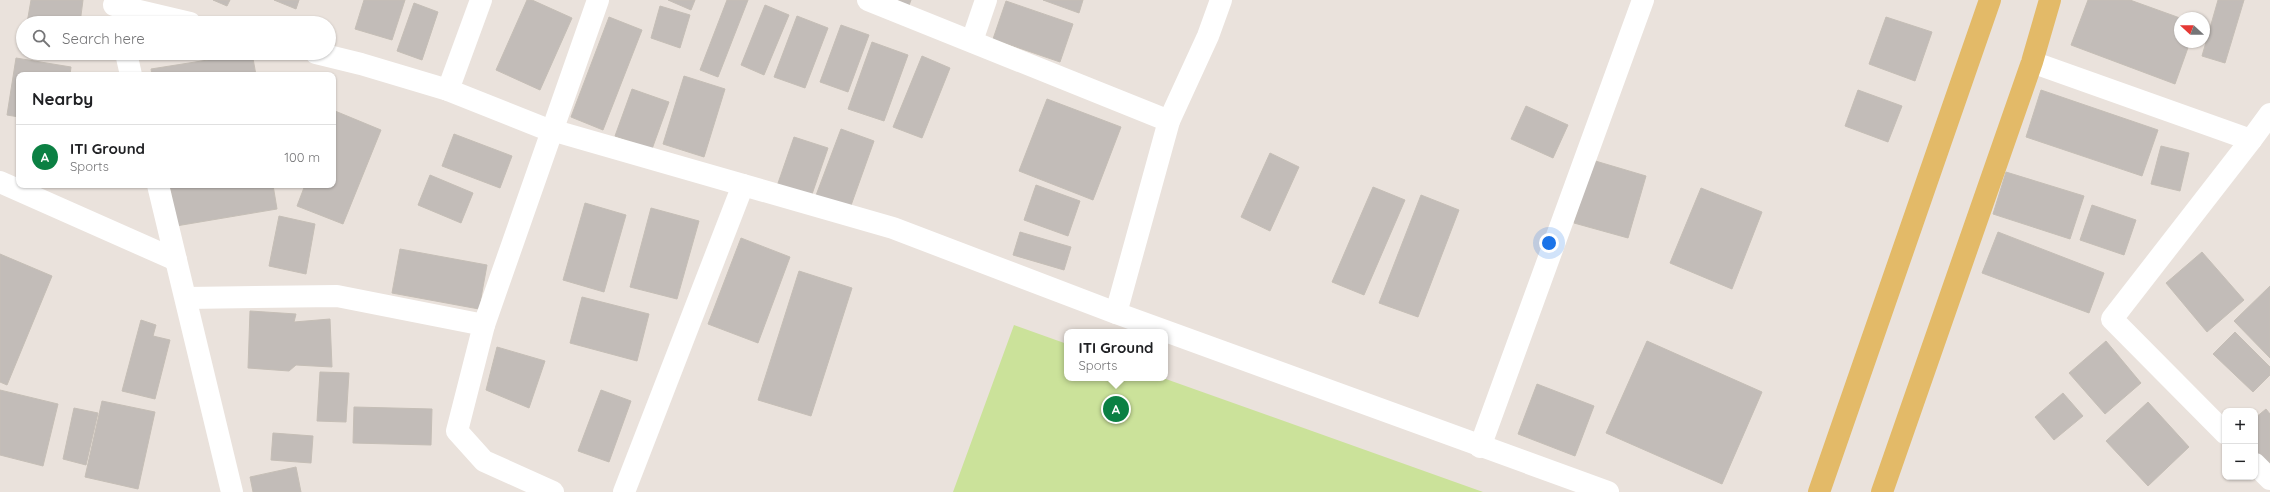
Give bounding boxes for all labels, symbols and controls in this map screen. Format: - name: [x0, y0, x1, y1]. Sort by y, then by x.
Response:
- north arrow: [2174, 12, 2210, 48]
- search box: [16, 16, 336, 60]
- icon: search: [30, 27, 52, 49]
- text: Search here: [62, 29, 145, 48]
- text: Nearby: [32, 88, 93, 109]
- text: ITI Ground: [70, 139, 145, 158]
- text: A: [41, 149, 49, 165]
- text: 100 m: [284, 149, 320, 165]
- text: Sports: [70, 158, 109, 174]
- your location: [1539, 233, 1559, 253]
- popup: [1064, 329, 1168, 381]
- text: ITI Ground: [1079, 338, 1154, 357]
- text: Sports: [1079, 357, 1117, 373]
- pin: A: [1103, 394, 1129, 424]
- map controls: [2222, 408, 2258, 480]
- button: +: [2222, 408, 2258, 444]
- button: −: [2222, 444, 2258, 480]

